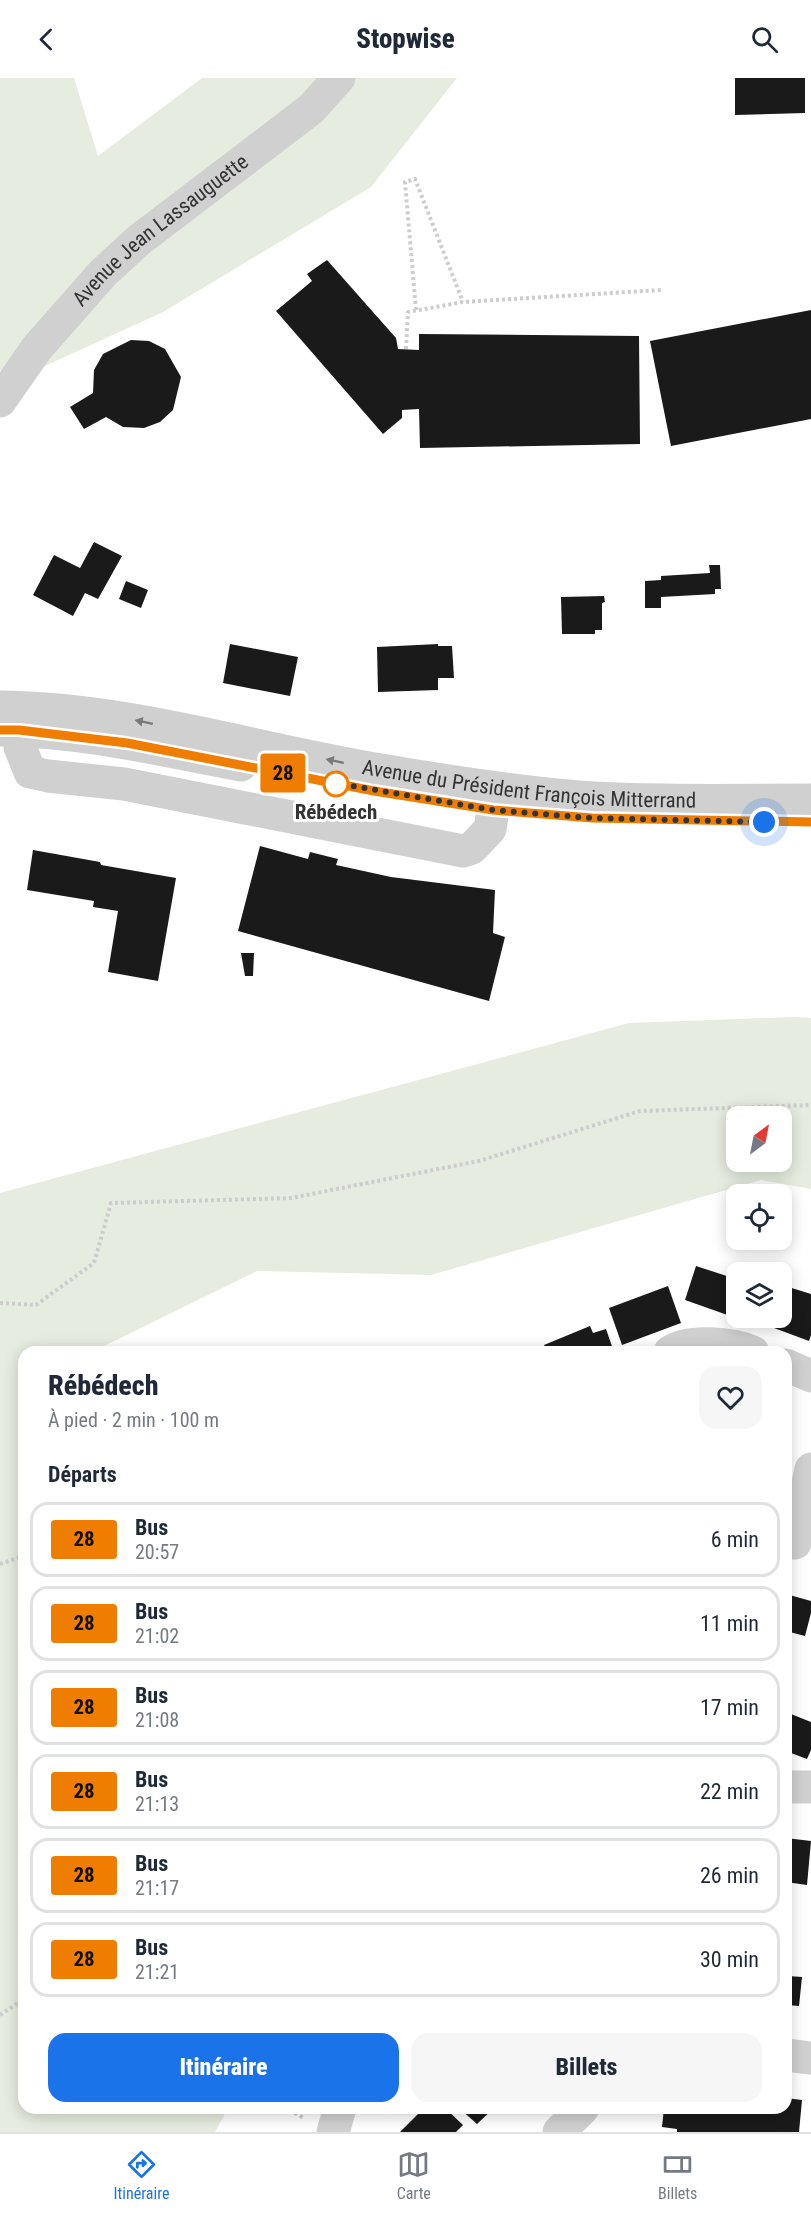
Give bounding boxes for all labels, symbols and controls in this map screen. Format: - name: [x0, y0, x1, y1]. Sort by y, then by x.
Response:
- icon: back: [30, 23, 63, 56]
- text: Stopwise: [356, 23, 455, 55]
- icon: search: [748, 23, 781, 56]
- street label: Avenue Jean Lassauguette: [68, 149, 253, 311]
- one-way arrow: [135, 717, 154, 726]
- line badge: 28: [256, 754, 310, 792]
- street label: Avenue du Président François Mitterrand: [360, 755, 696, 813]
- one-way arrow: [326, 756, 345, 765]
- text: 28: [272, 761, 294, 785]
- marker: Rébédech: [323, 771, 349, 797]
- place label: Rébédech: [295, 800, 377, 824]
- your location: [749, 807, 779, 837]
- north arrow: [726, 1106, 792, 1172]
- map controls: [726, 1106, 792, 1328]
- button: locate: [726, 1184, 792, 1250]
- button: layers: [726, 1262, 792, 1328]
- button: heart: [699, 1366, 762, 1429]
- text: Rébédech: [48, 1369, 159, 1402]
- text: À pied · 2 min · 100 m: [48, 1408, 219, 1432]
- text: Départs: [48, 1462, 117, 1487]
- text: Bus: [135, 1515, 168, 1540]
- text: 28: [73, 1527, 95, 1551]
- text: 6 min: [711, 1527, 759, 1552]
- text: 20:57: [135, 1540, 179, 1564]
- text: Bus: [135, 1599, 168, 1624]
- text: 28: [73, 1611, 95, 1635]
- text: 11 min: [700, 1611, 759, 1636]
- text: 21:02: [135, 1624, 179, 1648]
- text: Bus: [135, 1683, 168, 1708]
- text: 28: [73, 1695, 95, 1719]
- text: 17 min: [700, 1695, 759, 1720]
- text: 21:08: [135, 1708, 179, 1732]
- text: Bus: [135, 1767, 168, 1792]
- text: 28: [73, 1779, 95, 1803]
- text: 22 min: [700, 1779, 759, 1804]
- text: 21:13: [135, 1792, 179, 1816]
- text: Bus: [135, 1851, 168, 1876]
- text: 28: [73, 1863, 95, 1887]
- text: 26 min: [700, 1863, 759, 1888]
- text: 21:17: [135, 1876, 179, 1900]
- text: Bus: [135, 1935, 168, 1960]
- text: 28: [73, 1947, 95, 1971]
- text: 30 min: [700, 1947, 759, 1972]
- text: 21:21: [135, 1960, 179, 1984]
- button: Itinéraire: [48, 2033, 399, 2102]
- button: Billets: [411, 2033, 762, 2102]
- tab: Itinéraire: [114, 2148, 169, 2203]
- tab: Carte: [397, 2148, 431, 2203]
- tab: Billets: [658, 2148, 697, 2203]

